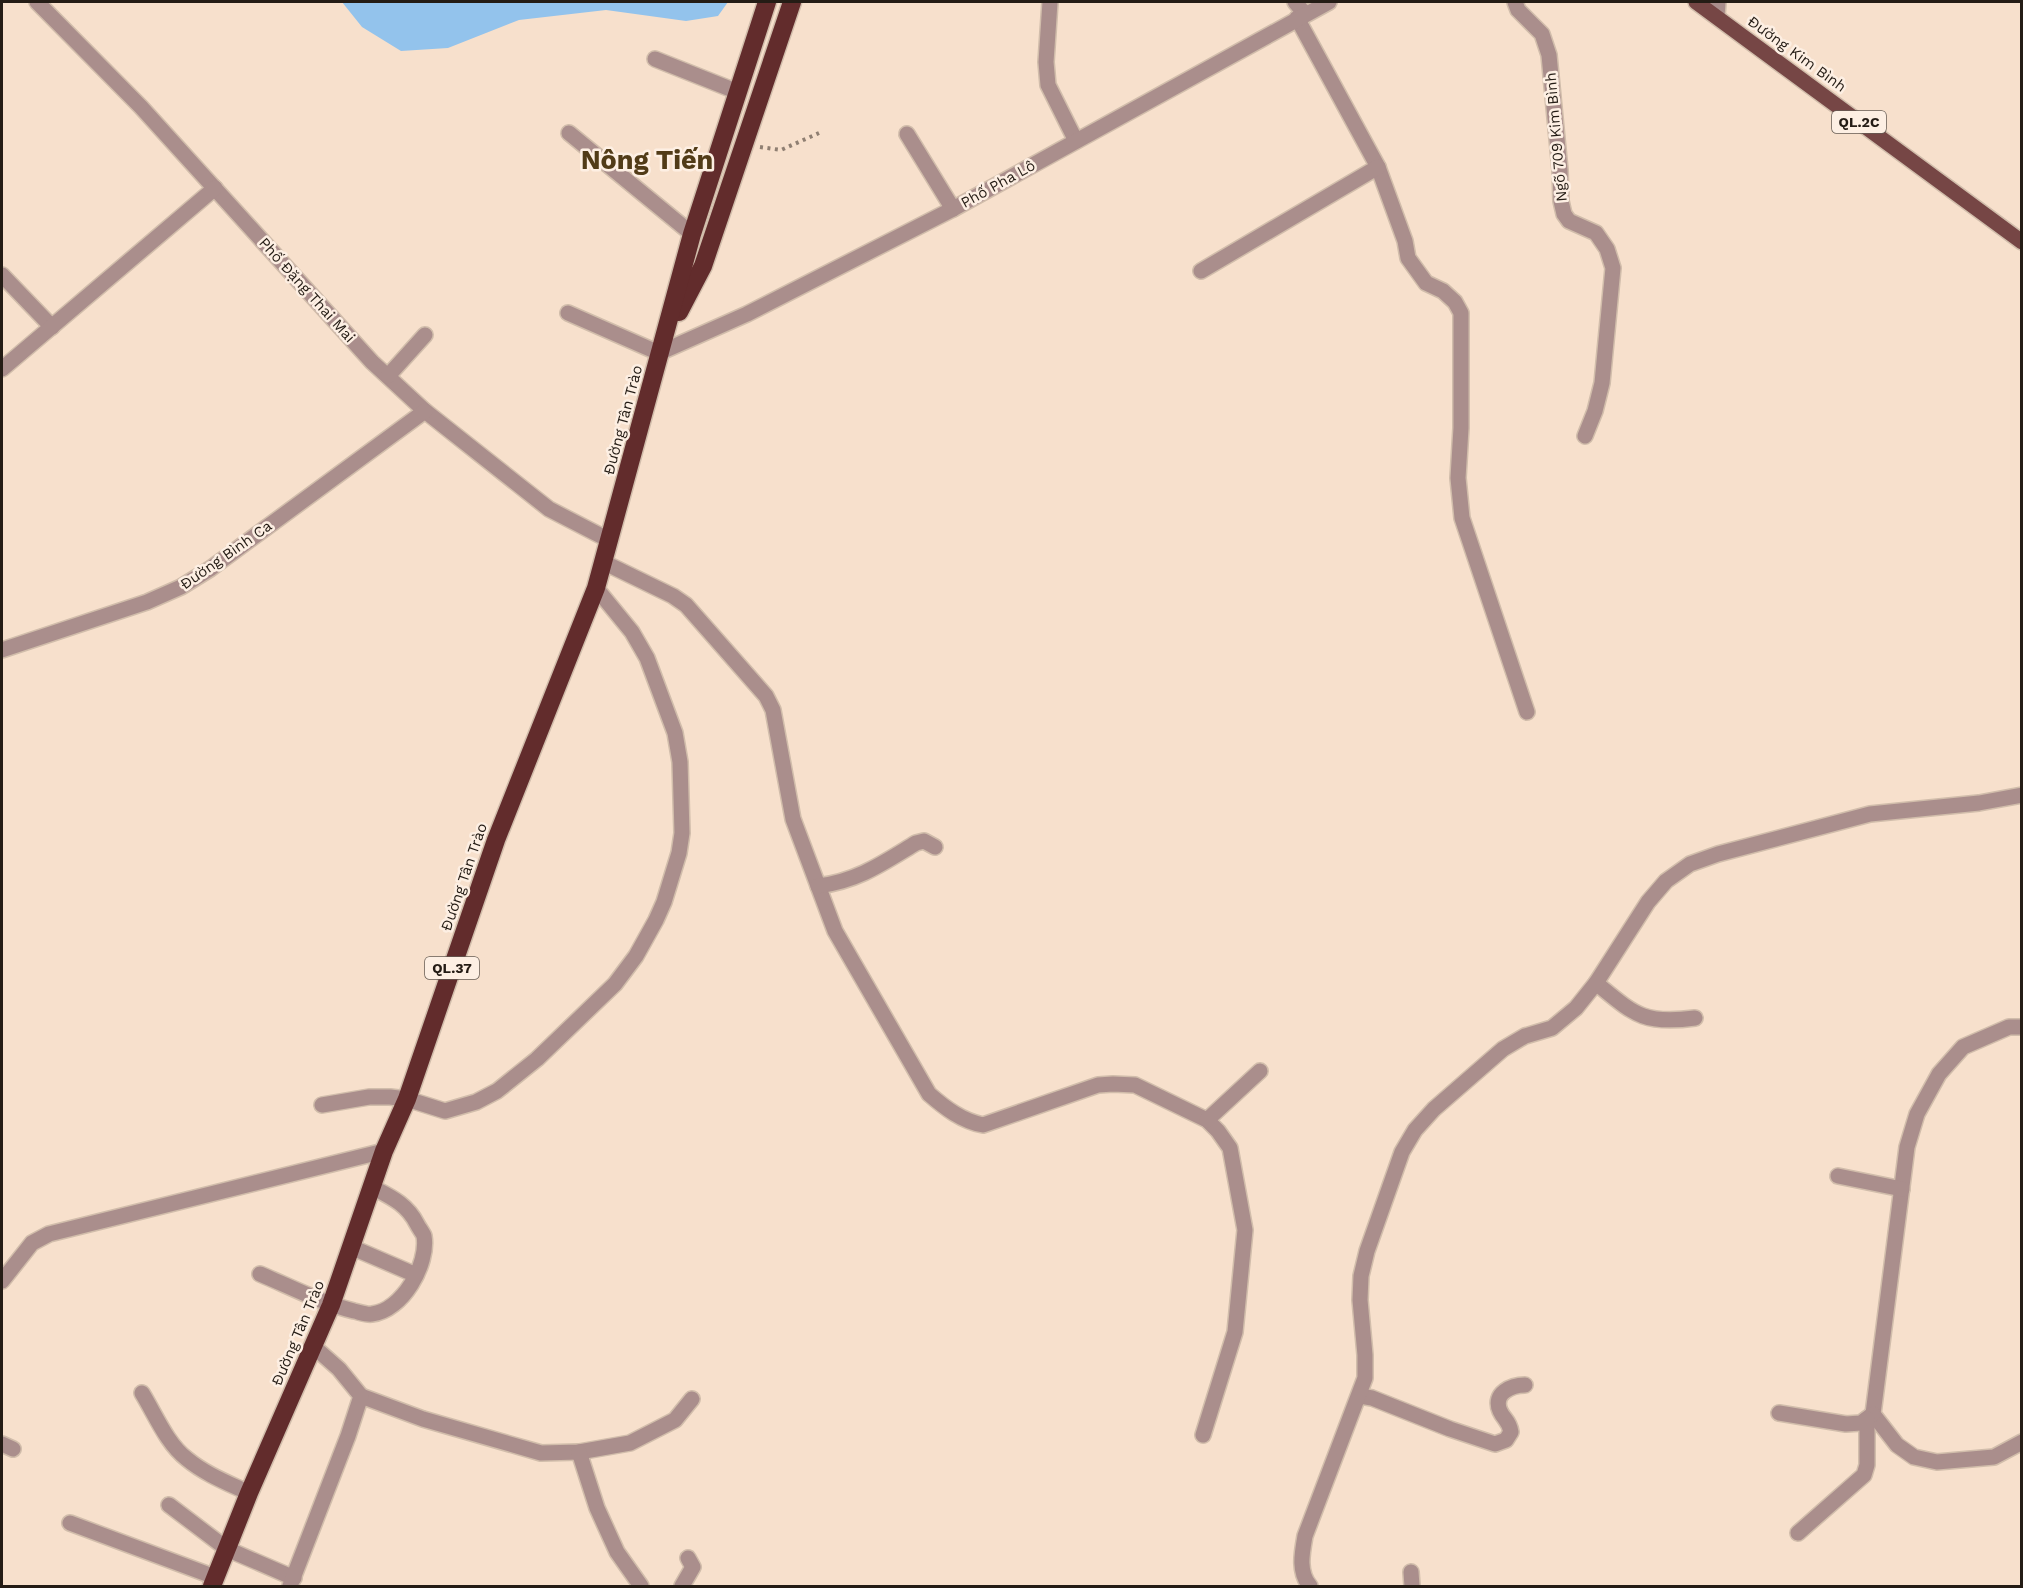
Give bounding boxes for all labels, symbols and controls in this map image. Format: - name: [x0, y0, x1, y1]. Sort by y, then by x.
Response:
- street label: Đường Kim Bình: [1744, 12, 1850, 96]
- street label: Ngõ 709 Kim Bình: [1541, 72, 1571, 202]
- road number: QL.2C: [1832, 111, 1886, 133]
- district label: Nông Tiến: [581, 144, 713, 176]
- street label: Phố Pha Lô: [958, 156, 1038, 212]
- street label: Phố Đặng Thai Mai: [255, 234, 359, 346]
- street label: Đường Tân Trào: [600, 363, 646, 477]
- street label: Đường Bình Ca: [177, 516, 276, 593]
- street label: Đường Tân Trào: [437, 821, 491, 933]
- road number: QL.37: [425, 957, 479, 979]
- street label: Đường Tân Trào: [268, 1278, 328, 1388]

